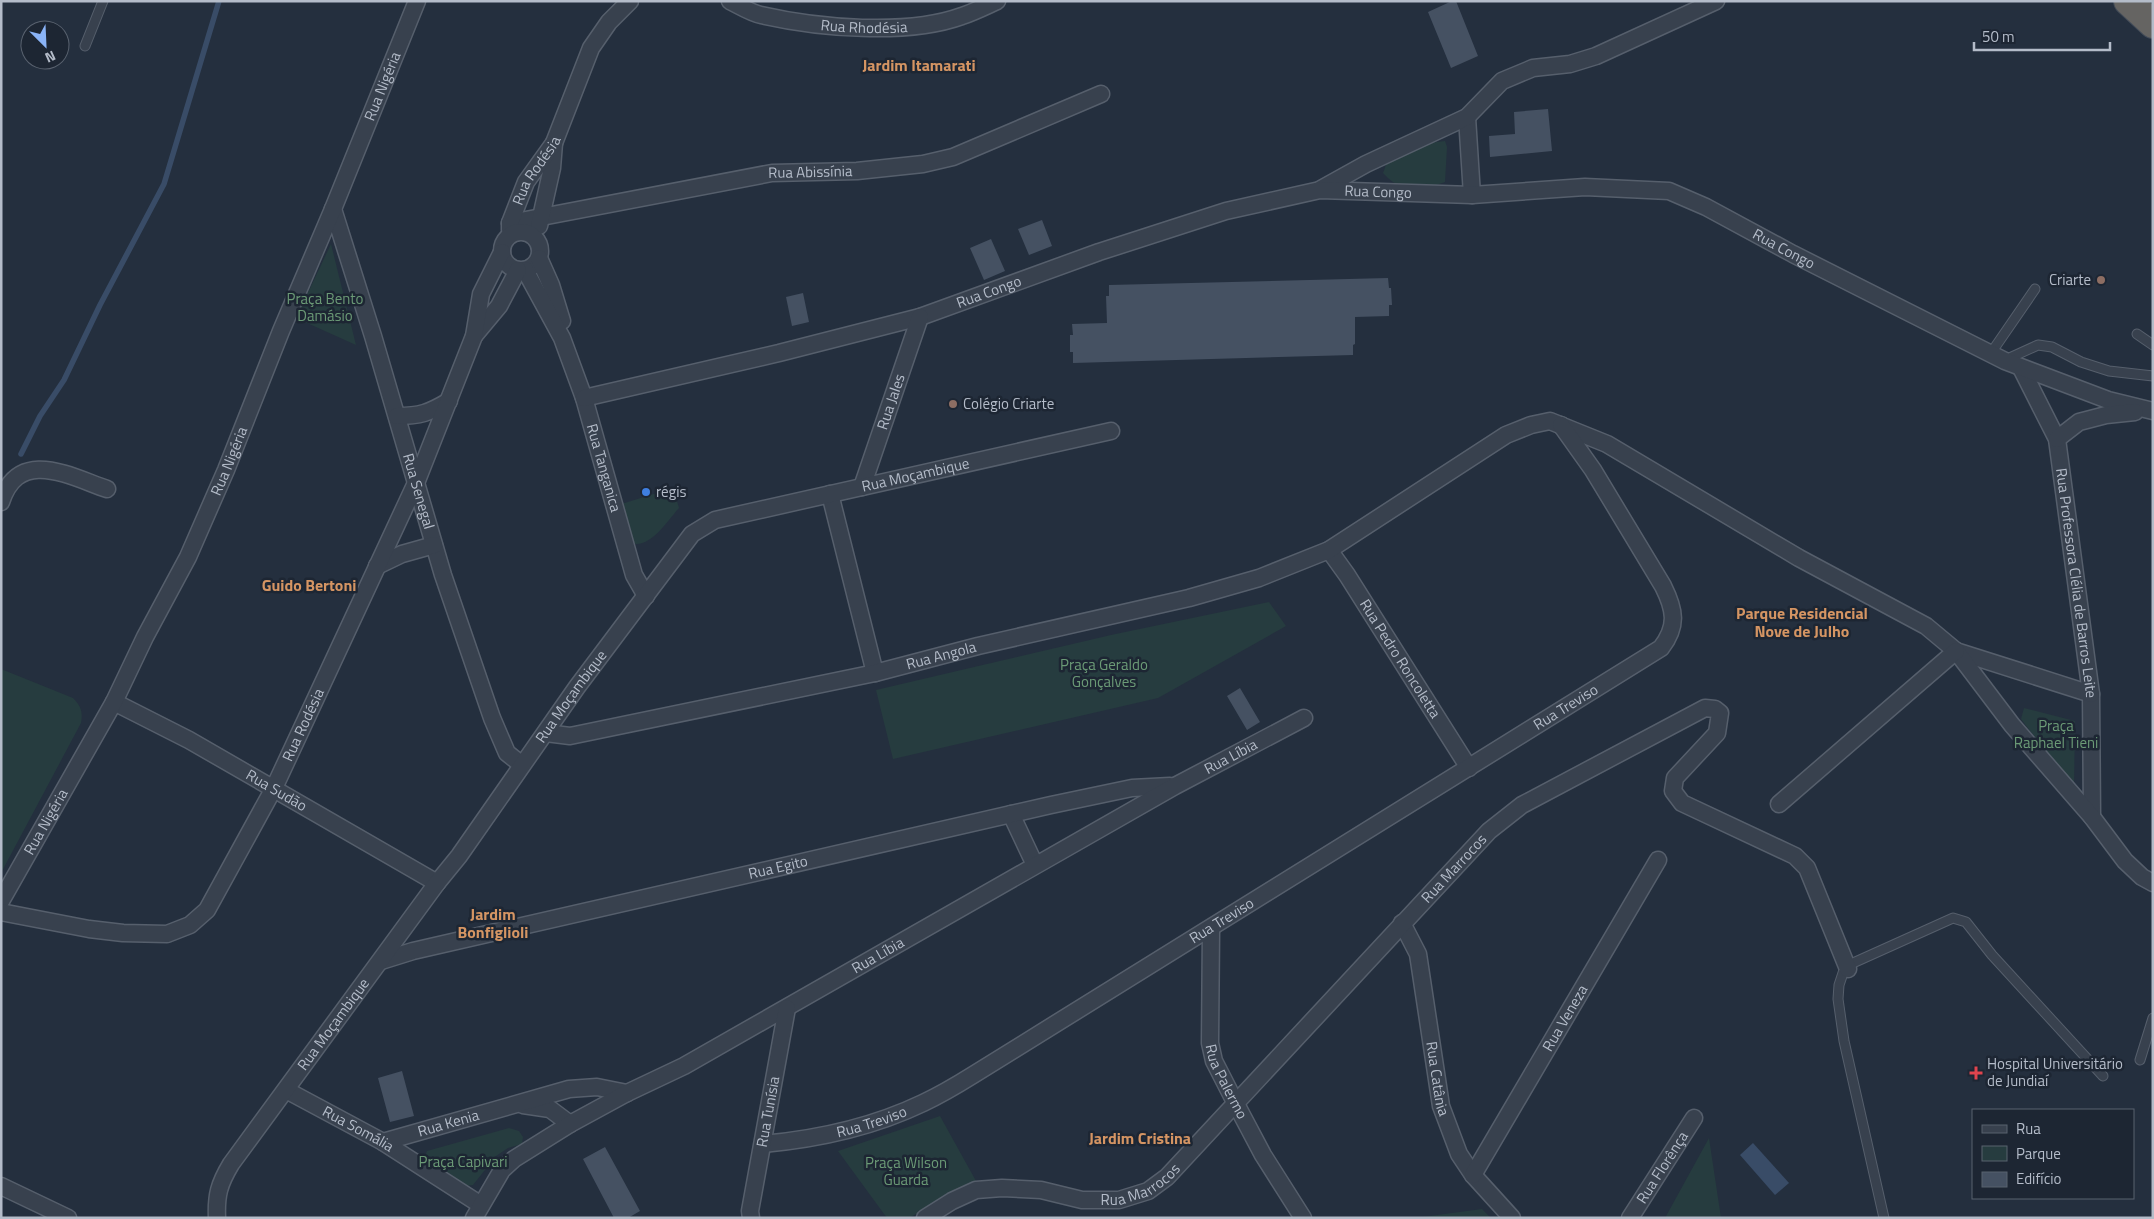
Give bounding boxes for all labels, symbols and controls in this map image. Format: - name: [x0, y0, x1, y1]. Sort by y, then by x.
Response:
- street label: Rua Rhodésia: [820, 13, 909, 39]
- north arrow: [20, 20, 70, 70]
- scale bar: [1974, 20, 2110, 52]
- text: 50 m: [1982, 25, 2015, 48]
- text: N: [42, 46, 59, 69]
- street label: Rua Nigéria: [358, 48, 407, 124]
- district label: Jardim Itamarati: [862, 53, 976, 77]
- street label: Rua Rodésia: [506, 132, 567, 209]
- street label: Rua Abissínia: [768, 159, 853, 184]
- street label: Rua Congo: [1344, 179, 1412, 204]
- street label: Rua Congo: [1749, 222, 1819, 274]
- place label: Criarte: [2049, 268, 2091, 291]
- street label: Rua Congo: [953, 269, 1025, 314]
- marker: Criarte: [2095, 274, 2107, 286]
- park label: Praça Bento Damásio: [287, 287, 364, 327]
- street label: Rua Jales: [870, 371, 911, 433]
- place label: Colégio Criarte: [963, 392, 1054, 415]
- marker: Colégio Criarte: [947, 398, 959, 410]
- street label: Rua Tanganica: [581, 421, 628, 515]
- street label: Rua Nigéria: [204, 423, 253, 499]
- street label: Rua Senegal: [397, 450, 441, 532]
- street label: Rua Moçambique: [859, 451, 971, 498]
- street label: Rua Professora Clélia de Barros Leite: [2050, 467, 2103, 698]
- place label: régis: [656, 480, 687, 503]
- marker: régis: [640, 486, 652, 498]
- district label: Guido Bertoni: [262, 573, 356, 597]
- street label: Rua Pedro Roncoletta: [1354, 594, 1447, 723]
- district label: Parque Residencial Nove de Julho: [1736, 601, 1868, 643]
- street label: Rua Angola: [903, 635, 979, 675]
- street label: Rua Moçambique: [529, 645, 612, 747]
- park label: Praça Geraldo Gonçalves: [1060, 653, 1148, 693]
- street label: Rua Treviso: [1529, 678, 1602, 736]
- street label: Rua Rodésia: [276, 684, 330, 765]
- park label: Praça Raphael Tieni: [2014, 714, 2098, 754]
- street label: Rua Líbia: [1200, 732, 1262, 780]
- street label: Rua Sudão: [242, 763, 312, 817]
- street label: Rua Nigéria: [18, 784, 74, 859]
- street label: Rua Marrocos: [1415, 828, 1492, 908]
- street label: Rua Egito: [746, 849, 810, 885]
- street label: Rua Treviso: [1184, 891, 1258, 949]
- district label: Jardim Bonfiglioli: [458, 902, 528, 944]
- street label: Rua Líbia: [847, 931, 909, 979]
- street label: Rua Moçambique: [291, 973, 375, 1075]
- street label: Rua Veneza: [1536, 980, 1594, 1055]
- street label: Rua Catânia: [1420, 1040, 1456, 1120]
- street label: Rua Palermo: [1200, 1042, 1254, 1123]
- place label: Hospital Universitário de Jundiaí: [1987, 1052, 2123, 1092]
- marker: Hospital Universitário de Jundiaí: [1969, 1066, 1983, 1080]
- street label: Rua Tunísia: [750, 1074, 785, 1149]
- street label: Rua Somália: [319, 1100, 399, 1158]
- street label: Rua Treviso: [834, 1100, 910, 1143]
- street label: Rua Kenia: [415, 1103, 482, 1143]
- legend: [1972, 1109, 2134, 1199]
- text: Rua: [2016, 1117, 2041, 1140]
- district label: Jardim Cristina: [1089, 1126, 1191, 1150]
- street label: Rua Florênça: [1630, 1126, 1694, 1208]
- text: Parque: [2016, 1142, 2061, 1165]
- park label: Praça Capivari: [419, 1150, 507, 1173]
- park label: Praça Wilson Guarda: [865, 1151, 947, 1191]
- street label: Rua Marrocos: [1101, 1158, 1185, 1211]
- text: Edifício: [2016, 1167, 2061, 1190]

